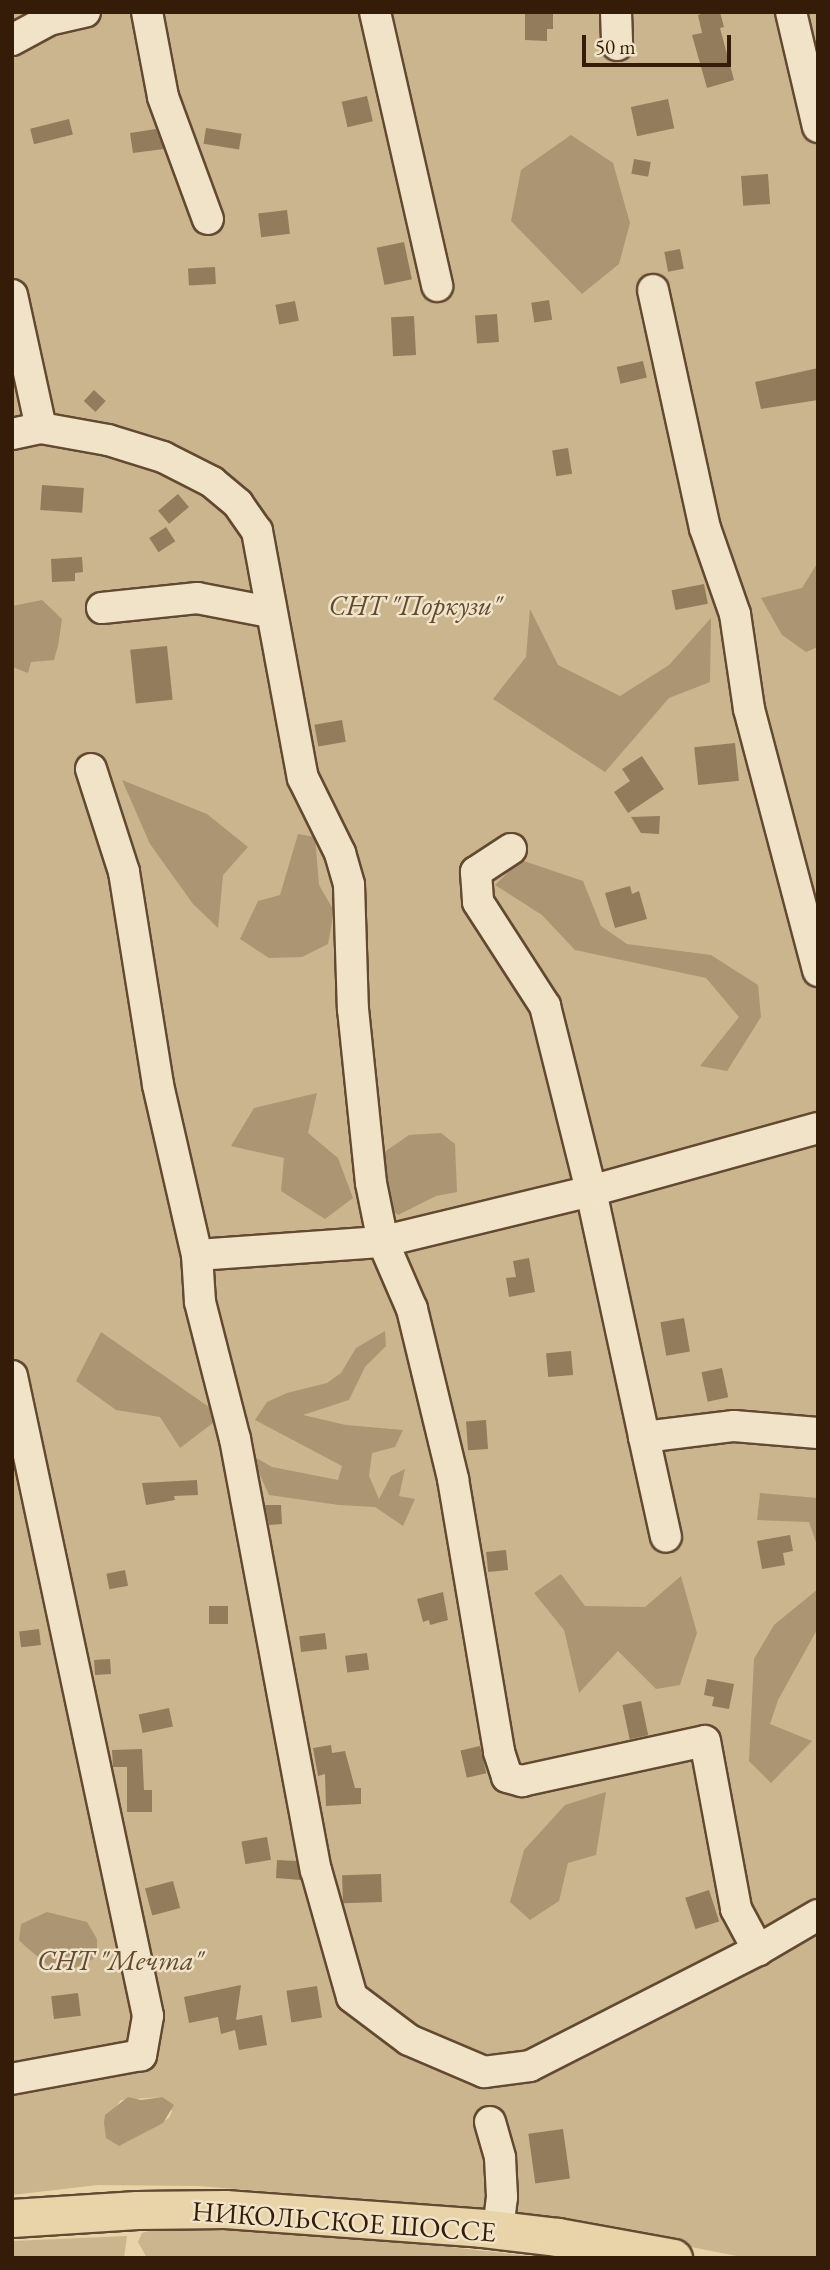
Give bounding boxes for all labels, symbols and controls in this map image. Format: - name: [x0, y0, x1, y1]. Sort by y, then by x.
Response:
- scale bar: [585, 21, 734, 65]
- text: 50 m: [595, 33, 636, 60]
- park label: СНТ "Поркузи": [328, 588, 502, 622]
- park label: СНТ "Мечта": [37, 1943, 203, 1977]
- street label: НИКОЛЬСКОЕ ШОССЕ: [191, 2194, 497, 2248]

